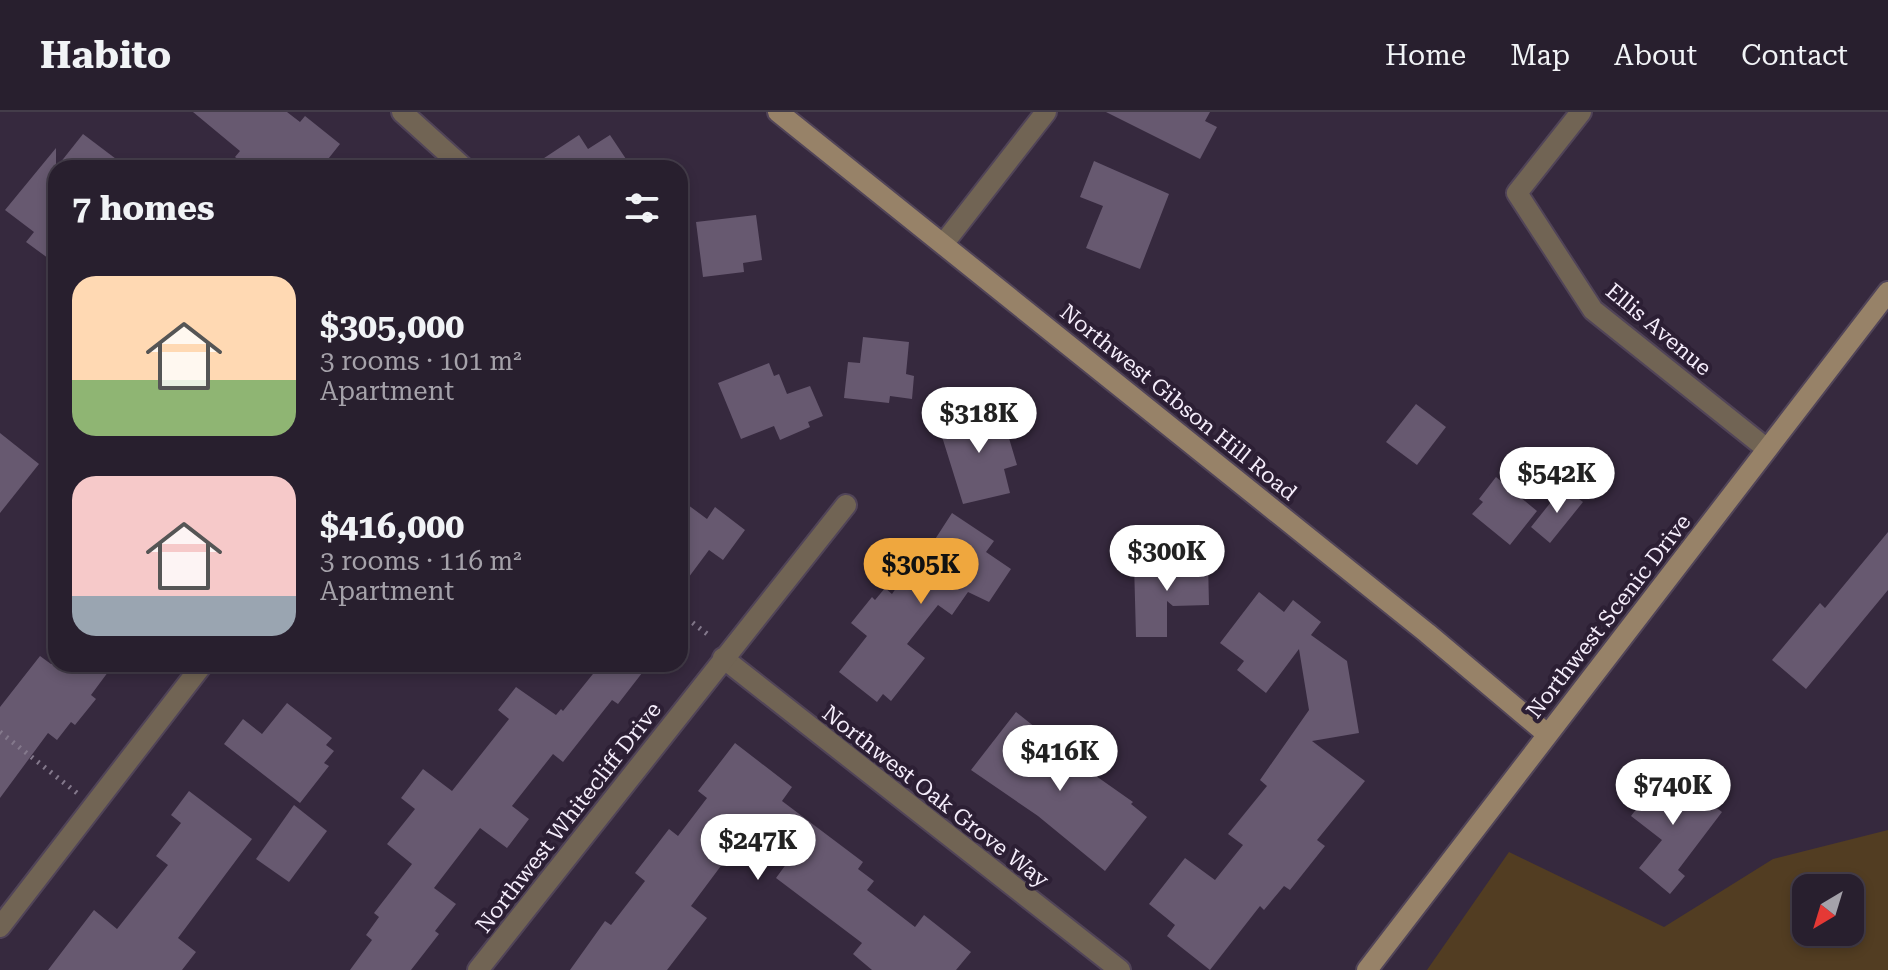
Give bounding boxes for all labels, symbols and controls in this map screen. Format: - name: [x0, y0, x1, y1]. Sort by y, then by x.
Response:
- text: Habito: [40, 33, 171, 77]
- text: Home: [1385, 39, 1466, 72]
- text: Map: [1510, 39, 1570, 72]
- text: About: [1614, 39, 1697, 72]
- text: Contact: [1741, 39, 1848, 72]
- icon: filters: [620, 186, 664, 230]
- text: 7 homes: [72, 188, 215, 228]
- street label: Ellis Avenue: [1601, 278, 1716, 381]
- street label: Northwest Gibson Hill Road: [1055, 299, 1302, 506]
- text: $305,000: [320, 306, 464, 346]
- icon: home: [136, 308, 232, 404]
- text: 3 rooms · 101 m²: [320, 346, 522, 376]
- text: Apartment: [320, 376, 454, 406]
- pin: $318K: [923, 387, 1035, 455]
- text: $318K: [940, 398, 1018, 428]
- pin: $542K: [1501, 447, 1613, 515]
- text: $542K: [1518, 458, 1596, 488]
- text: $416,000: [320, 506, 464, 546]
- icon: home: [136, 508, 232, 604]
- street label: Northwest Scenic Drive: [1521, 510, 1696, 723]
- pin: $300K: [1111, 525, 1223, 593]
- text: $300K: [1128, 536, 1206, 566]
- pin: $305K: [865, 538, 977, 606]
- text: 3 rooms · 116 m²: [320, 546, 522, 576]
- text: $305K: [882, 549, 960, 579]
- text: Apartment: [320, 576, 454, 606]
- street label: Northwest Whitecliff Drive: [471, 697, 666, 938]
- street label: Northwest Oak Grove Way: [818, 700, 1054, 893]
- pin: $416K: [1004, 725, 1116, 793]
- text: $416K: [1021, 736, 1099, 766]
- pin: $740K: [1617, 759, 1729, 827]
- text: $740K: [1634, 770, 1712, 800]
- pin: $247K: [702, 814, 814, 882]
- text: $247K: [719, 825, 797, 855]
- north arrow: [1792, 874, 1864, 946]
- map controls: [1792, 874, 1864, 946]

